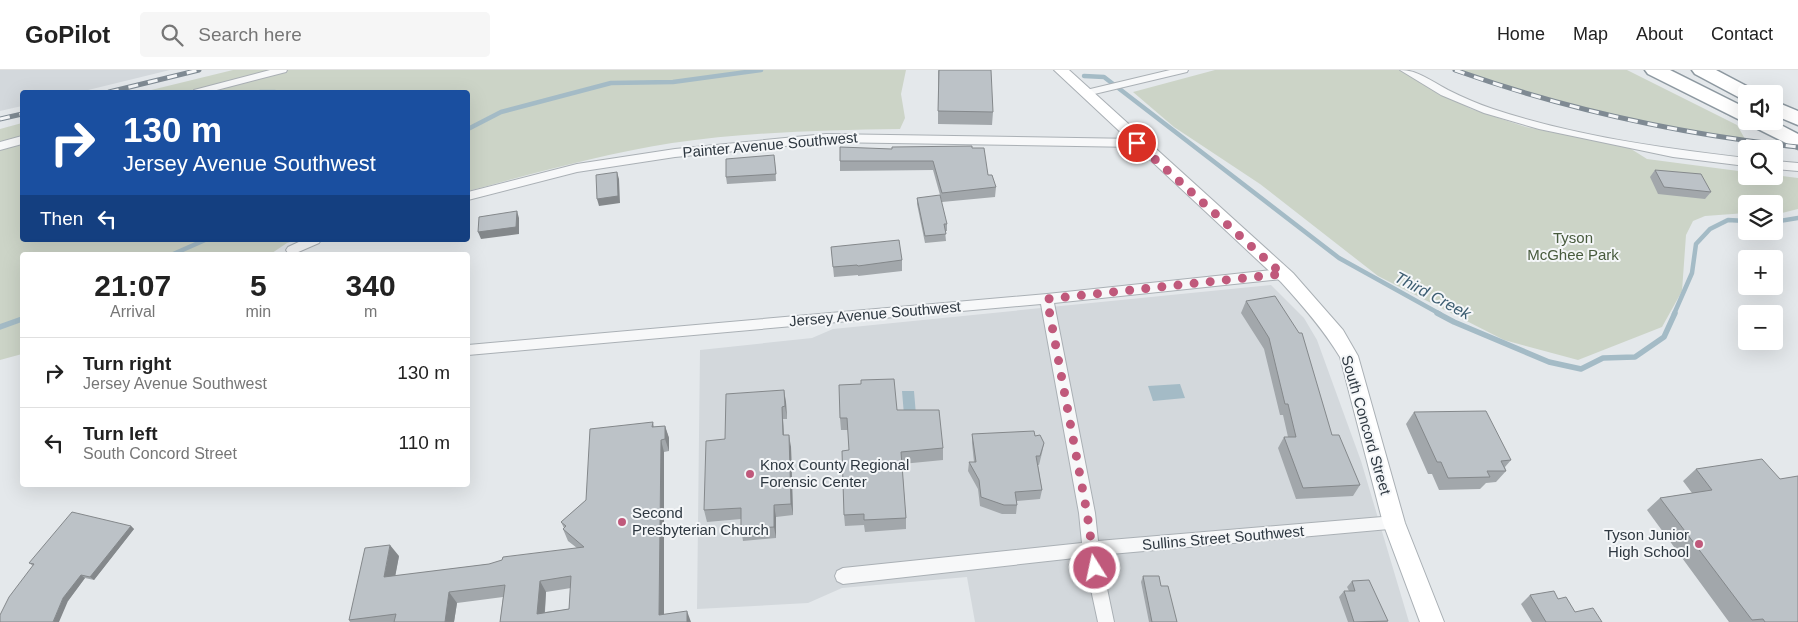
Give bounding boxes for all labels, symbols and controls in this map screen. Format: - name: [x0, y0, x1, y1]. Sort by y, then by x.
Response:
- search box: [140, 12, 490, 57]
- text: GoPilot: [25, 21, 110, 48]
- icon: search: [158, 21, 186, 49]
- text: Search here: [198, 24, 302, 45]
- text: Home: [1497, 24, 1545, 44]
- text: Map: [1573, 24, 1608, 44]
- text: About: [1636, 24, 1683, 44]
- text: Contact: [1711, 24, 1773, 44]
- map controls: [1738, 85, 1783, 350]
- button: sound: [1738, 85, 1783, 130]
- icon: right: [40, 110, 105, 175]
- text: 130 m: [123, 110, 222, 149]
- pin: [1116, 122, 1158, 164]
- street label: Painter Avenue Southwest: [682, 128, 859, 161]
- icon: arrive: [1123, 129, 1151, 157]
- button: search: [1738, 140, 1783, 185]
- text: Jersey Avenue Southwest: [123, 151, 376, 176]
- button: layers: [1738, 195, 1783, 240]
- icon: left: [93, 205, 121, 233]
- text: Then: [40, 208, 83, 229]
- park label: Tyson McGhee Park: [1527, 229, 1619, 263]
- button: +: [1738, 250, 1783, 295]
- water label: Third Creek: [1392, 268, 1475, 323]
- text: 21:07: [94, 269, 171, 302]
- text: 5: [250, 269, 267, 302]
- text: 340: [346, 269, 396, 302]
- street label: Jersey Avenue Southwest: [788, 297, 962, 329]
- text: Arrival: [110, 303, 155, 320]
- text: min: [245, 303, 271, 320]
- text: m: [364, 303, 377, 320]
- button: −: [1738, 305, 1783, 350]
- text: Turn right: [83, 353, 171, 374]
- street label: South Concord Street: [1338, 353, 1395, 497]
- icon: right: [40, 359, 68, 387]
- text: 130 m: [397, 362, 450, 383]
- text: Jersey Avenue Southwest: [83, 375, 267, 392]
- text: Turn left: [83, 423, 158, 444]
- icon: left: [40, 429, 68, 457]
- text: 110 m: [399, 432, 450, 453]
- text: South Concord Street: [83, 445, 237, 462]
- place label: Knox County Regional Forensic Center: [760, 456, 909, 490]
- marker: Knox County Regional Forensic Center: [744, 468, 756, 480]
- place label: Second Presbyterian Church: [632, 504, 769, 538]
- marker: Second Presbyterian Church: [616, 516, 628, 528]
- street label: Sullins Street Southwest: [1141, 522, 1306, 553]
- place label: Tyson Junior High School: [1604, 526, 1689, 560]
- marker: Tyson Junior High School: [1693, 538, 1705, 550]
- position arrow: [1068, 541, 1120, 593]

